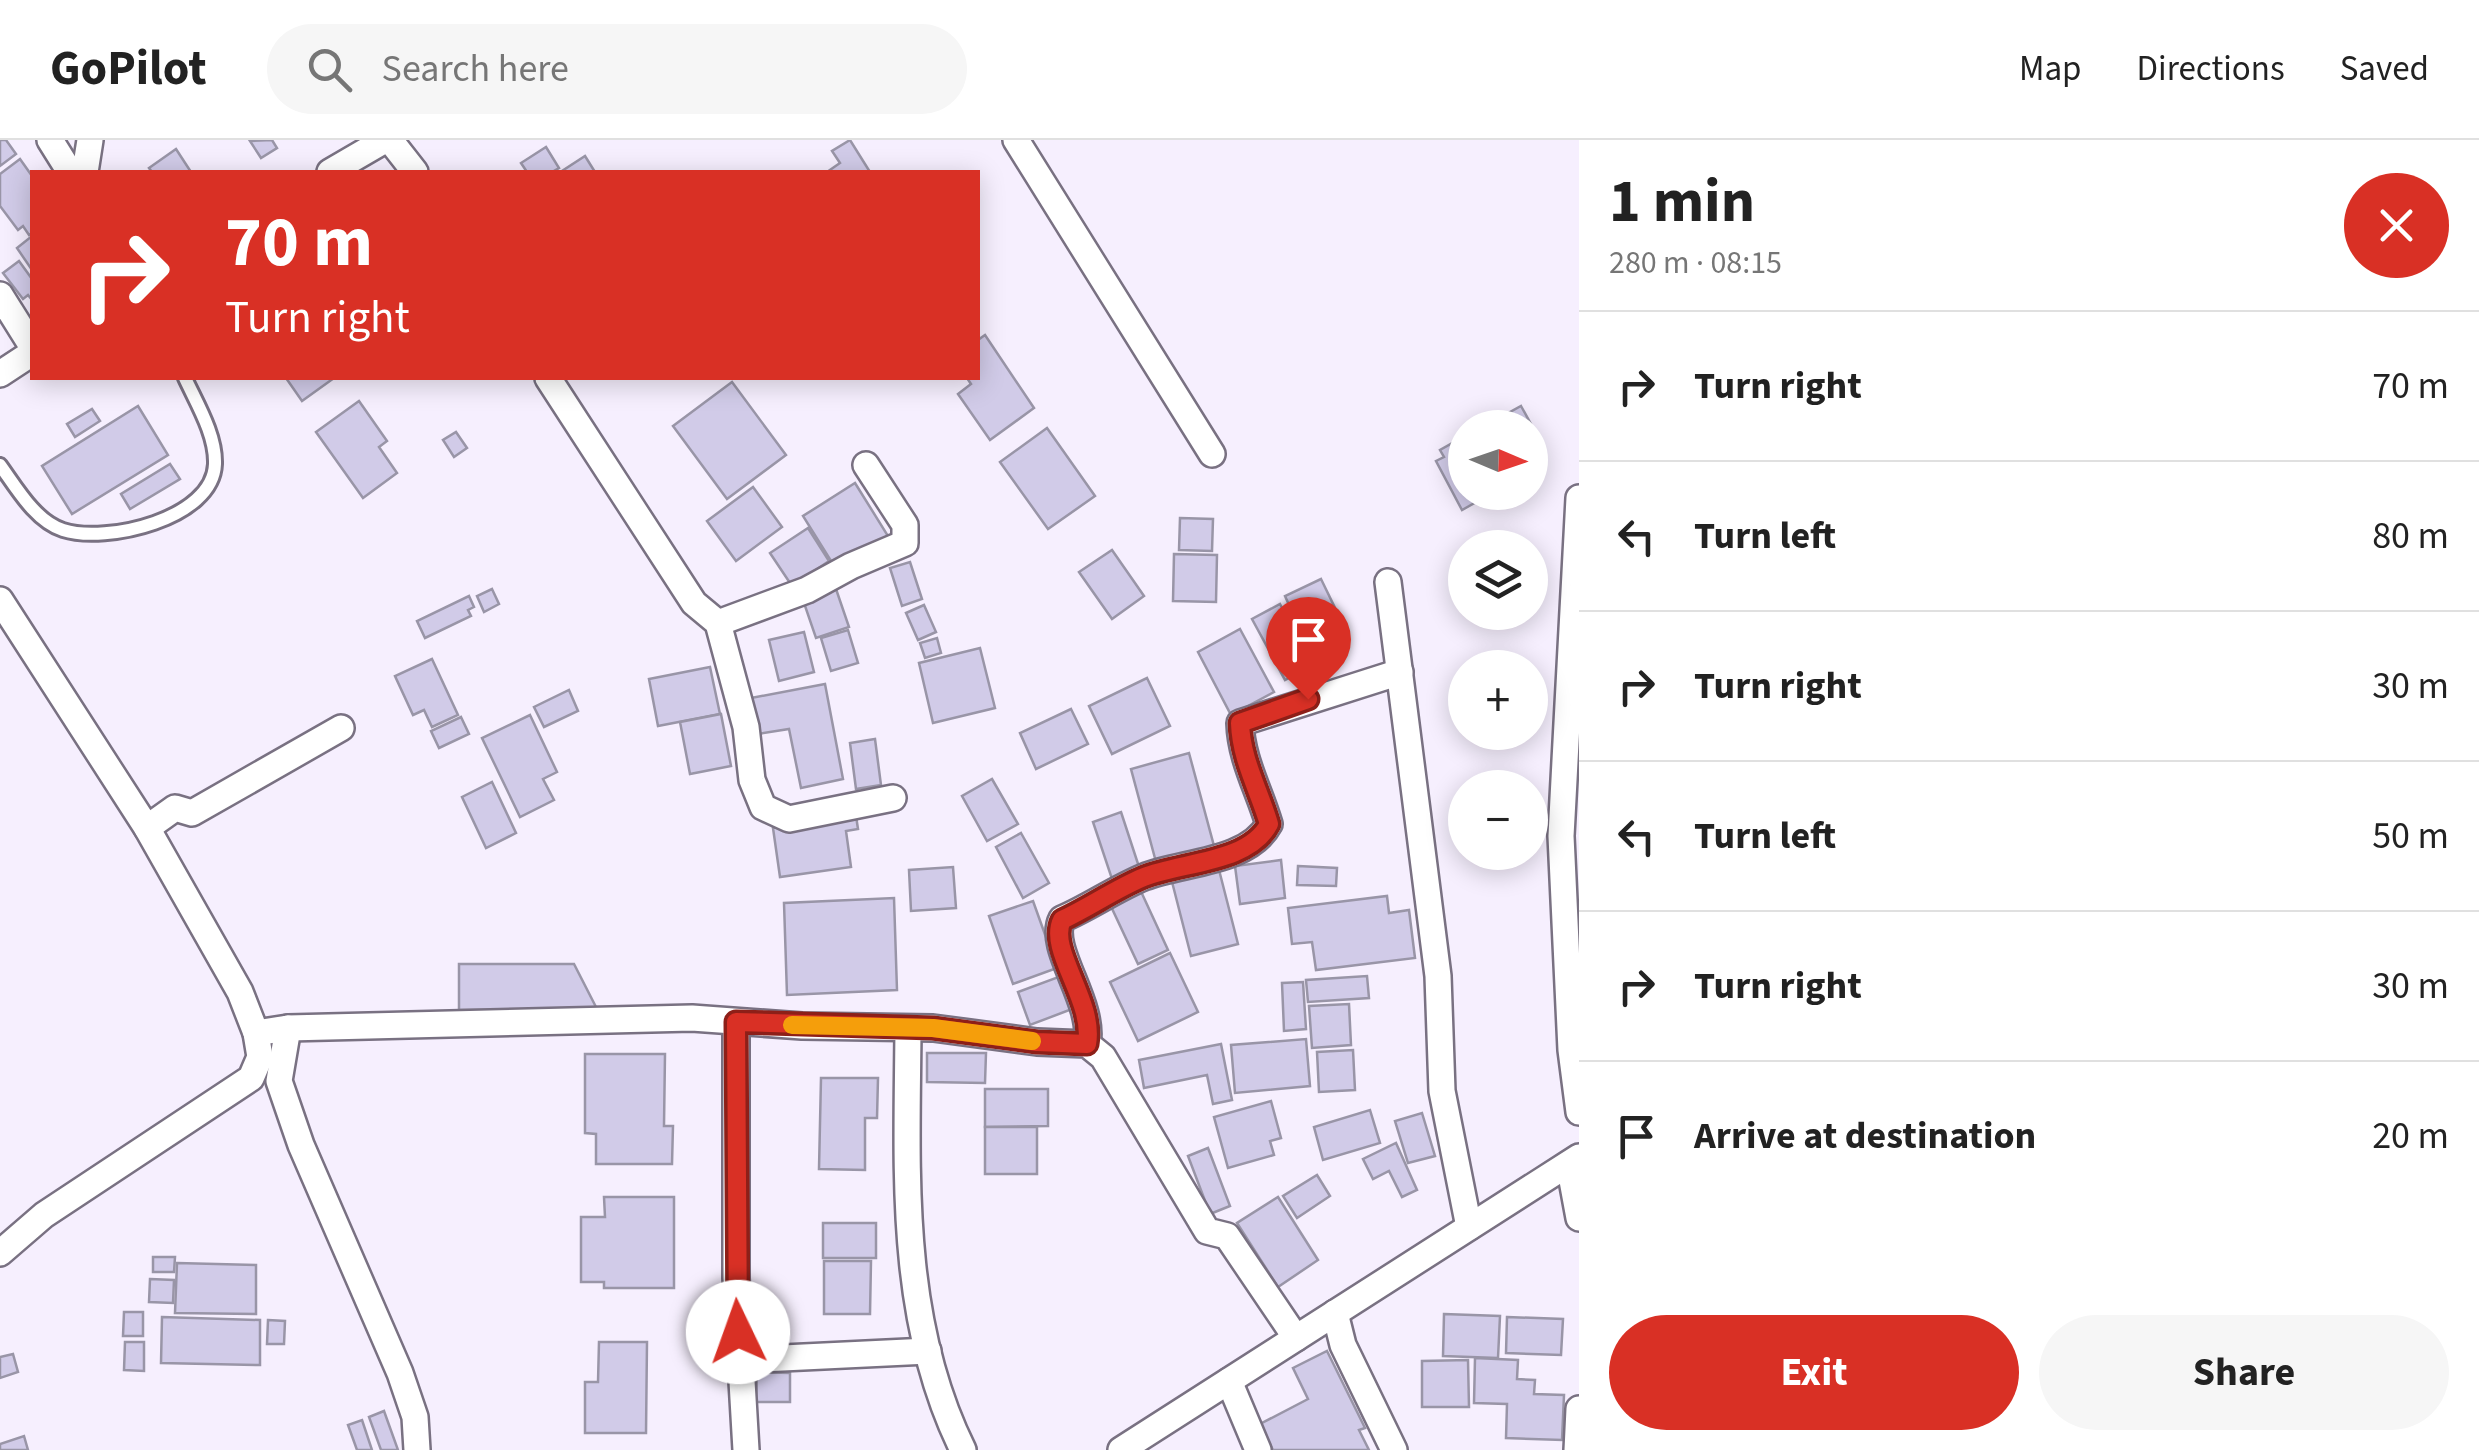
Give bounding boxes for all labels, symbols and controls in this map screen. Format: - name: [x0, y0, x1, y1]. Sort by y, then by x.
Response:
- search box: [267, 24, 967, 114]
- text: GoPilot: [50, 35, 207, 103]
- icon: search: [302, 42, 357, 97]
- text: Search here: [382, 42, 569, 96]
- text: Map: [2019, 44, 2082, 94]
- text: Directions: [2137, 44, 2285, 94]
- text: Saved: [2340, 44, 2429, 94]
- text: 1 min: [1609, 160, 1755, 245]
- button: close: [2344, 173, 2449, 278]
- text: 70 m: [225, 193, 373, 293]
- icon: right: [60, 210, 190, 340]
- text: 280 m · 08:15: [1609, 240, 1782, 286]
- text: Turn right: [225, 286, 410, 350]
- icon: right: [1609, 359, 1664, 414]
- text: Turn right: [1694, 359, 1862, 413]
- text: 70 m: [2372, 359, 2449, 413]
- north arrow: [1448, 410, 1548, 510]
- map controls: [1448, 410, 1548, 870]
- icon: left: [1609, 509, 1664, 564]
- text: Turn left: [1694, 509, 1836, 563]
- text: 80 m: [2372, 509, 2449, 563]
- button: layers: [1448, 530, 1548, 630]
- pin: [1266, 597, 1351, 700]
- icon: arrive: [1281, 612, 1336, 667]
- button: +: [1448, 650, 1548, 750]
- icon: right: [1609, 659, 1664, 714]
- text: Turn right: [1694, 659, 1862, 713]
- text: 30 m: [2372, 659, 2449, 713]
- button: −: [1448, 770, 1548, 870]
- icon: left: [1609, 809, 1664, 864]
- text: Turn left: [1694, 809, 1836, 863]
- text: 50 m: [2372, 809, 2449, 863]
- icon: right: [1609, 959, 1664, 1014]
- text: Turn right: [1694, 959, 1862, 1013]
- text: 30 m: [2372, 959, 2449, 1013]
- icon: arrive: [1609, 1109, 1664, 1164]
- text: Arrive at destination: [1694, 1109, 2036, 1163]
- text: 20 m: [2372, 1109, 2449, 1163]
- position arrow: [686, 1280, 790, 1384]
- button: Exit: [1609, 1315, 2019, 1430]
- button: Share: [2039, 1315, 2449, 1430]

